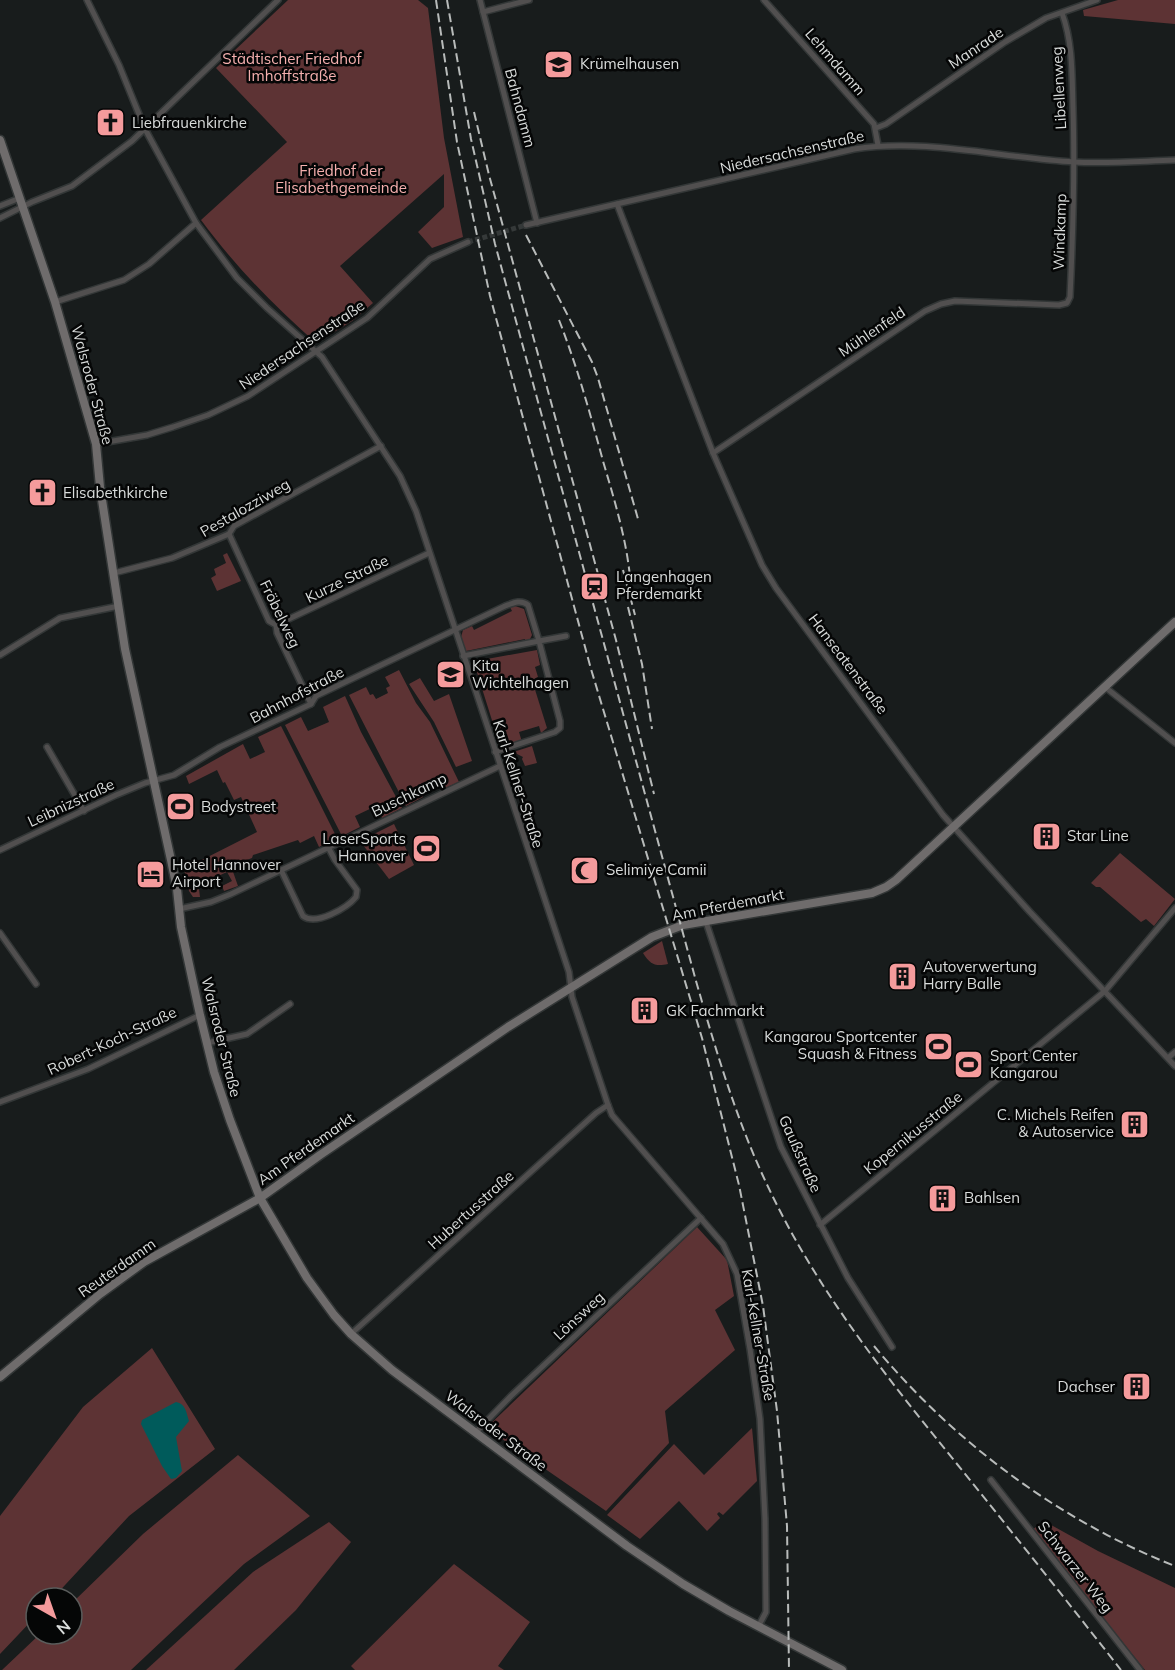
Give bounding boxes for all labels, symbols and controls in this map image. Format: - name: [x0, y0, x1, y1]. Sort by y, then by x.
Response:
- street label: Manrade: [945, 22, 1007, 73]
- street label: Lehmdamm: [801, 24, 870, 99]
- street label: Libellenweg: [1047, 46, 1070, 130]
- school or university icon: Krümelhausen: [543, 48, 575, 80]
- park label: Städtischer Friedhof Imhoffstraße: [222, 49, 363, 85]
- place label: Krümelhausen: [580, 54, 679, 73]
- street label: Bahndamm: [501, 66, 540, 150]
- church icon: Liebfrauenkirche: [95, 107, 127, 139]
- place label: Liebfrauenkirche: [132, 113, 247, 132]
- street label: Niedersachsenstraße: [718, 126, 866, 177]
- park label: Friedhof der Elisabethgemeinde: [275, 161, 407, 197]
- street label: Windkamp: [1049, 193, 1070, 271]
- street label: Niedersachsenstraße: [235, 296, 368, 394]
- street label: Mühlenfeld: [835, 302, 909, 361]
- street label: Walsroder Straße: [67, 323, 118, 447]
- street label: Pestalozziweg: [196, 474, 293, 541]
- church icon: Elisabethkirche: [26, 477, 58, 509]
- place label: Elisabethkirche: [63, 483, 168, 502]
- street label: Kurze Straße: [302, 550, 391, 607]
- place label: Langenhagen Pferdemarkt: [616, 567, 712, 603]
- station icon: Langenhagen Pferdemarkt: [579, 570, 611, 602]
- street label: Fröbelweg: [256, 577, 305, 651]
- street label: Hanseatenstraße: [805, 610, 892, 718]
- place label: Kita Wichtelhagen: [472, 656, 569, 692]
- school or university icon: Kita Wichtelhagen: [435, 659, 467, 691]
- street label: Bahnhofstraße: [247, 662, 347, 727]
- street label: Karl-Kellner-Straße: [489, 717, 548, 850]
- street label: Buschkamp: [368, 768, 450, 821]
- street label: Leibnizstraße: [24, 774, 117, 831]
- sports icon: Bodystreet: [164, 791, 196, 823]
- place label: Bodystreet: [201, 797, 276, 816]
- building icon: Star Line: [1030, 820, 1062, 852]
- place label: Star Line: [1067, 826, 1129, 845]
- place label: LaserSports Hannover: [322, 829, 407, 865]
- sports icon: LaserSports Hannover: [411, 832, 443, 864]
- mosque icon: Selimiye Camii: [569, 854, 601, 886]
- place label: Hotel Hannover Airport: [172, 855, 281, 891]
- hotel icon: Hotel Hannover Airport: [135, 858, 167, 890]
- place label: Selimiye Camii: [606, 860, 707, 879]
- street label: Am Pferdemarkt: [670, 884, 786, 925]
- place label: Autoverwertung Harry Balle: [923, 957, 1037, 993]
- building icon: Autoverwertung Harry Balle: [886, 960, 918, 992]
- street label: Walsroder Straße: [197, 975, 246, 1099]
- building icon: GK Fachmarkt: [629, 995, 661, 1027]
- place label: GK Fachmarkt: [666, 1001, 764, 1020]
- street label: Robert-Koch-Straße: [44, 1002, 179, 1079]
- place label: Kangarou Sportcenter Squash & Fitness: [764, 1027, 918, 1063]
- sports icon: Kangarou Sportcenter Squash & Fitness: [922, 1030, 954, 1062]
- place label: Sport Center Kangarou: [990, 1046, 1078, 1082]
- sports icon: Sport Center Kangarou: [953, 1049, 985, 1081]
- street label: Kopernikusstraße: [860, 1087, 966, 1178]
- place label: C. Michels Reifen & Autoservice: [997, 1105, 1114, 1141]
- street label: Am Pferdemarkt: [254, 1108, 358, 1189]
- building icon: C. Michels Reifen & Autoservice: [1119, 1108, 1151, 1140]
- street label: Gaußstraße: [775, 1112, 826, 1195]
- street label: Hubertusstraße: [424, 1166, 518, 1253]
- building icon: Bahlsen: [927, 1182, 959, 1214]
- place label: Bahlsen: [964, 1188, 1020, 1207]
- street label: Reuterdamm: [74, 1234, 159, 1301]
- street label: Karl-Kellner-Straße: [738, 1268, 779, 1402]
- street label: Lönsweg: [549, 1287, 608, 1344]
- building icon: Dachser: [1120, 1371, 1152, 1403]
- place label: Dachser: [1058, 1377, 1116, 1396]
- street label: Walsroder Straße: [442, 1386, 551, 1475]
- street label: Schwarzer Weg: [1034, 1517, 1117, 1616]
- north arrow: [24, 1586, 84, 1646]
- text: N: [53, 1616, 75, 1639]

